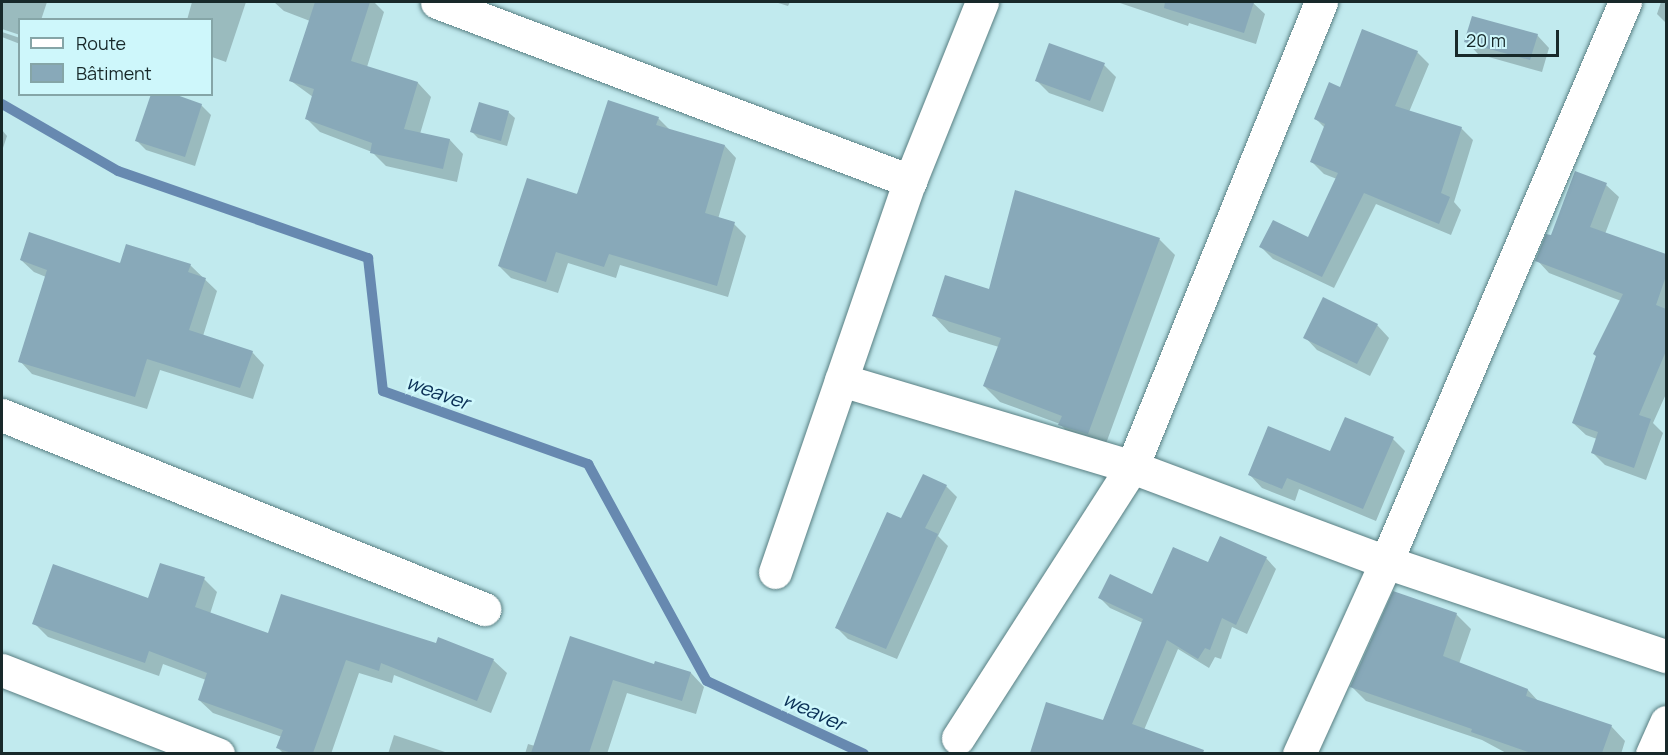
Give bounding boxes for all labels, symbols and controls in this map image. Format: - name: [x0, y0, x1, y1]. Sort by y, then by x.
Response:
- legend: [18, 18, 213, 96]
- scale bar: [1458, 18, 1562, 56]
- text: 20 m: [1466, 28, 1506, 52]
- text: Route: [76, 31, 126, 55]
- text: Bâtiment: [76, 61, 152, 85]
- water label: weaver: [403, 369, 473, 415]
- water label: weaver: [779, 686, 849, 736]

